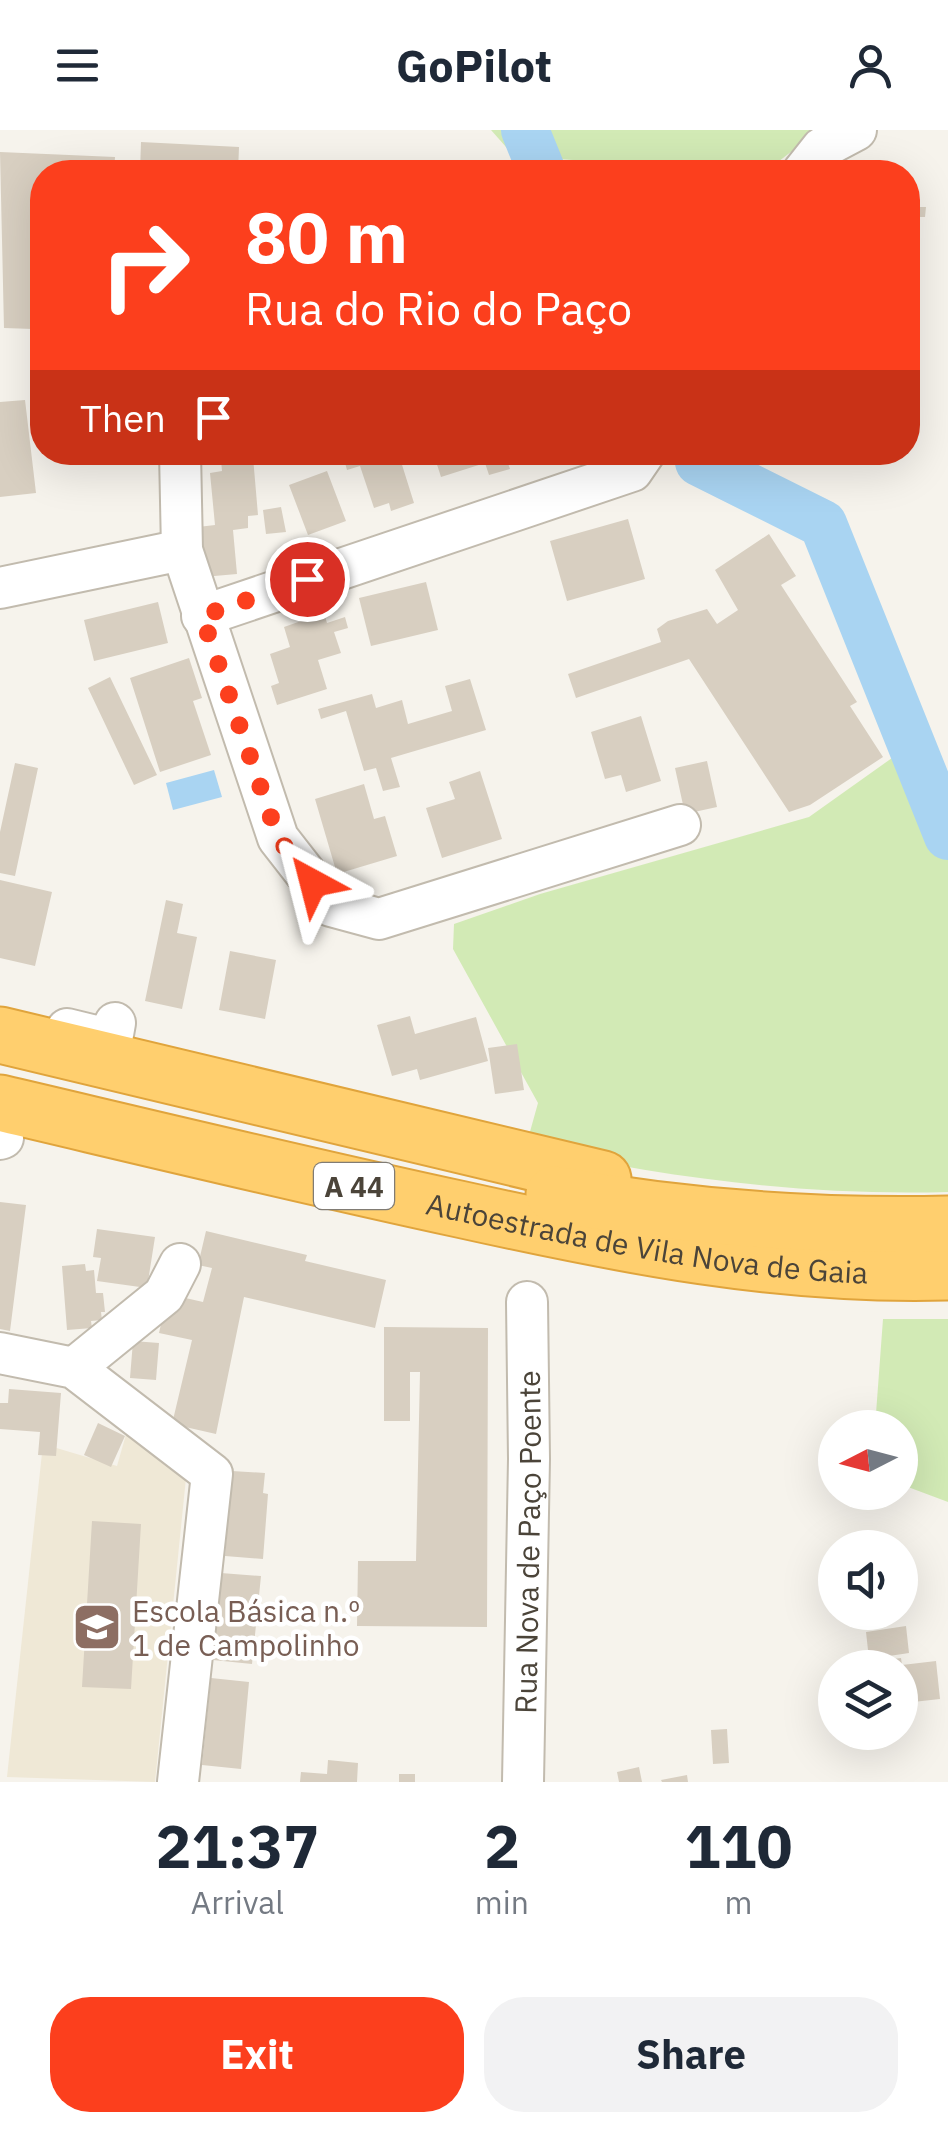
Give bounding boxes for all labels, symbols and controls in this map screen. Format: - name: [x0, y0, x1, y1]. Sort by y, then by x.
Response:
- text: GoPilot: [396, 36, 552, 94]
- icon: menu: [50, 38, 105, 93]
- icon: person: [843, 38, 898, 93]
- text: 80 m: [245, 191, 408, 282]
- icon: right: [80, 200, 210, 330]
- text: Rua do Rio do Paço: [245, 279, 632, 337]
- icon: arrive: [186, 390, 241, 445]
- text: Then: [80, 393, 166, 442]
- pin: [265, 537, 350, 622]
- icon: arrive: [280, 552, 335, 607]
- position arrow: [261, 831, 365, 935]
- road number: A 44: [314, 1163, 394, 1209]
- street label: Autoestrada de Vila Nova de Gaia: [423, 1183, 869, 1291]
- street label: Rua Nova de Paço Poente: [505, 1370, 549, 1714]
- north arrow: [818, 1410, 918, 1510]
- map controls: [818, 1410, 918, 1750]
- button: sound: [818, 1530, 918, 1630]
- place label: Escola Básica n.º 1 de Campolinho: [132, 1591, 360, 1664]
- school or university icon: Escola Básica n.º 1 de Campolinho: [71, 1601, 123, 1653]
- button: layers: [818, 1650, 918, 1750]
- text: 21:37: [156, 1806, 319, 1885]
- text: 2: [484, 1806, 520, 1885]
- text: 110: [684, 1806, 792, 1885]
- text: Arrival: [191, 1881, 284, 1923]
- text: min: [475, 1881, 529, 1923]
- text: m: [725, 1881, 752, 1923]
- button: Exit: [50, 1997, 464, 2112]
- button: Share: [484, 1997, 898, 2112]

